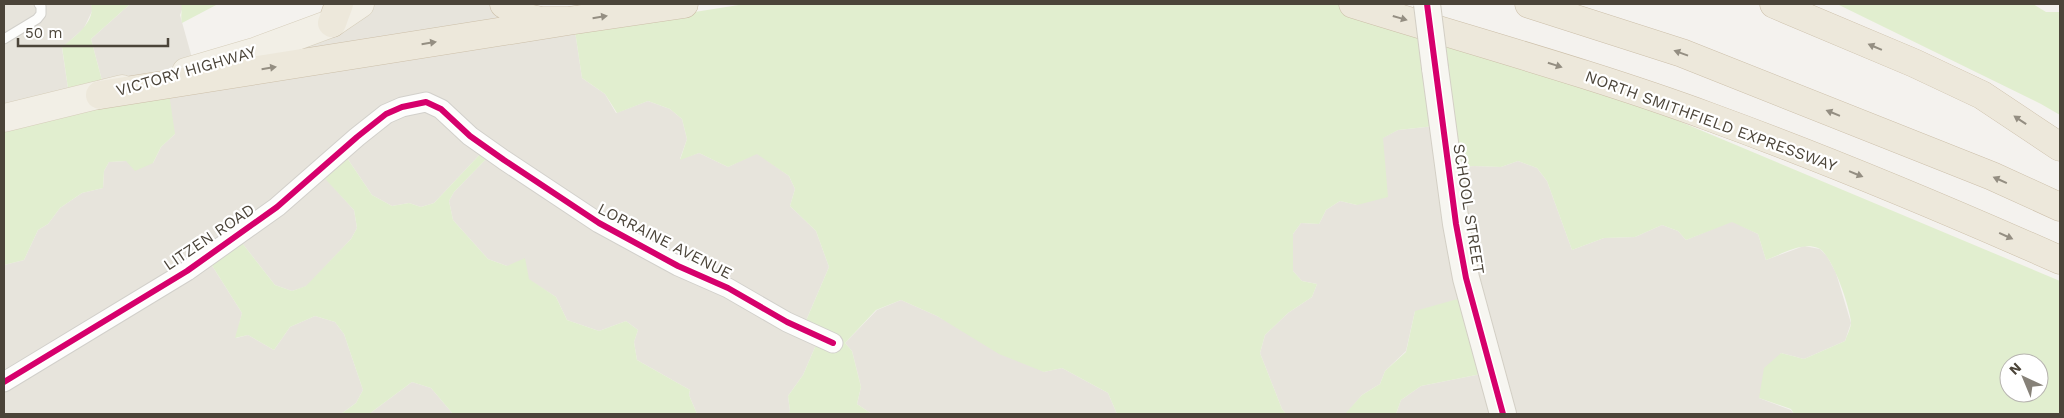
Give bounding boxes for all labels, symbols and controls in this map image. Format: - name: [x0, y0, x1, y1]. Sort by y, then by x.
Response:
- one-way arrow: [592, 12, 608, 20]
- scale bar: [18, 15, 168, 47]
- one-way arrow: [1392, 15, 1407, 23]
- text: 50 m: [25, 24, 62, 42]
- one-way arrow: [422, 39, 438, 47]
- street label: VICTORY HIGHWAY: [114, 42, 258, 100]
- one-way arrow: [1868, 42, 1882, 50]
- one-way arrow: [1674, 49, 1689, 56]
- one-way arrow: [1548, 62, 1563, 70]
- one-way arrow: [261, 64, 277, 72]
- street label: NORTH SMITHFIELD EXPRESSWAY: [1583, 67, 1839, 175]
- one-way arrow: [1825, 109, 1840, 116]
- one-way arrow: [2013, 115, 2026, 125]
- street label: SCHOOL STREET: [1449, 142, 1489, 276]
- one-way arrow: [1849, 170, 1864, 178]
- one-way arrow: [1993, 175, 2007, 183]
- street label: LORRAINE AVENUE: [595, 199, 735, 283]
- street label: LITZEN ROAD: [160, 200, 258, 274]
- one-way arrow: [1999, 232, 2013, 240]
- north arrow: [1999, 353, 2049, 403]
- text: N: [2006, 359, 2024, 378]

